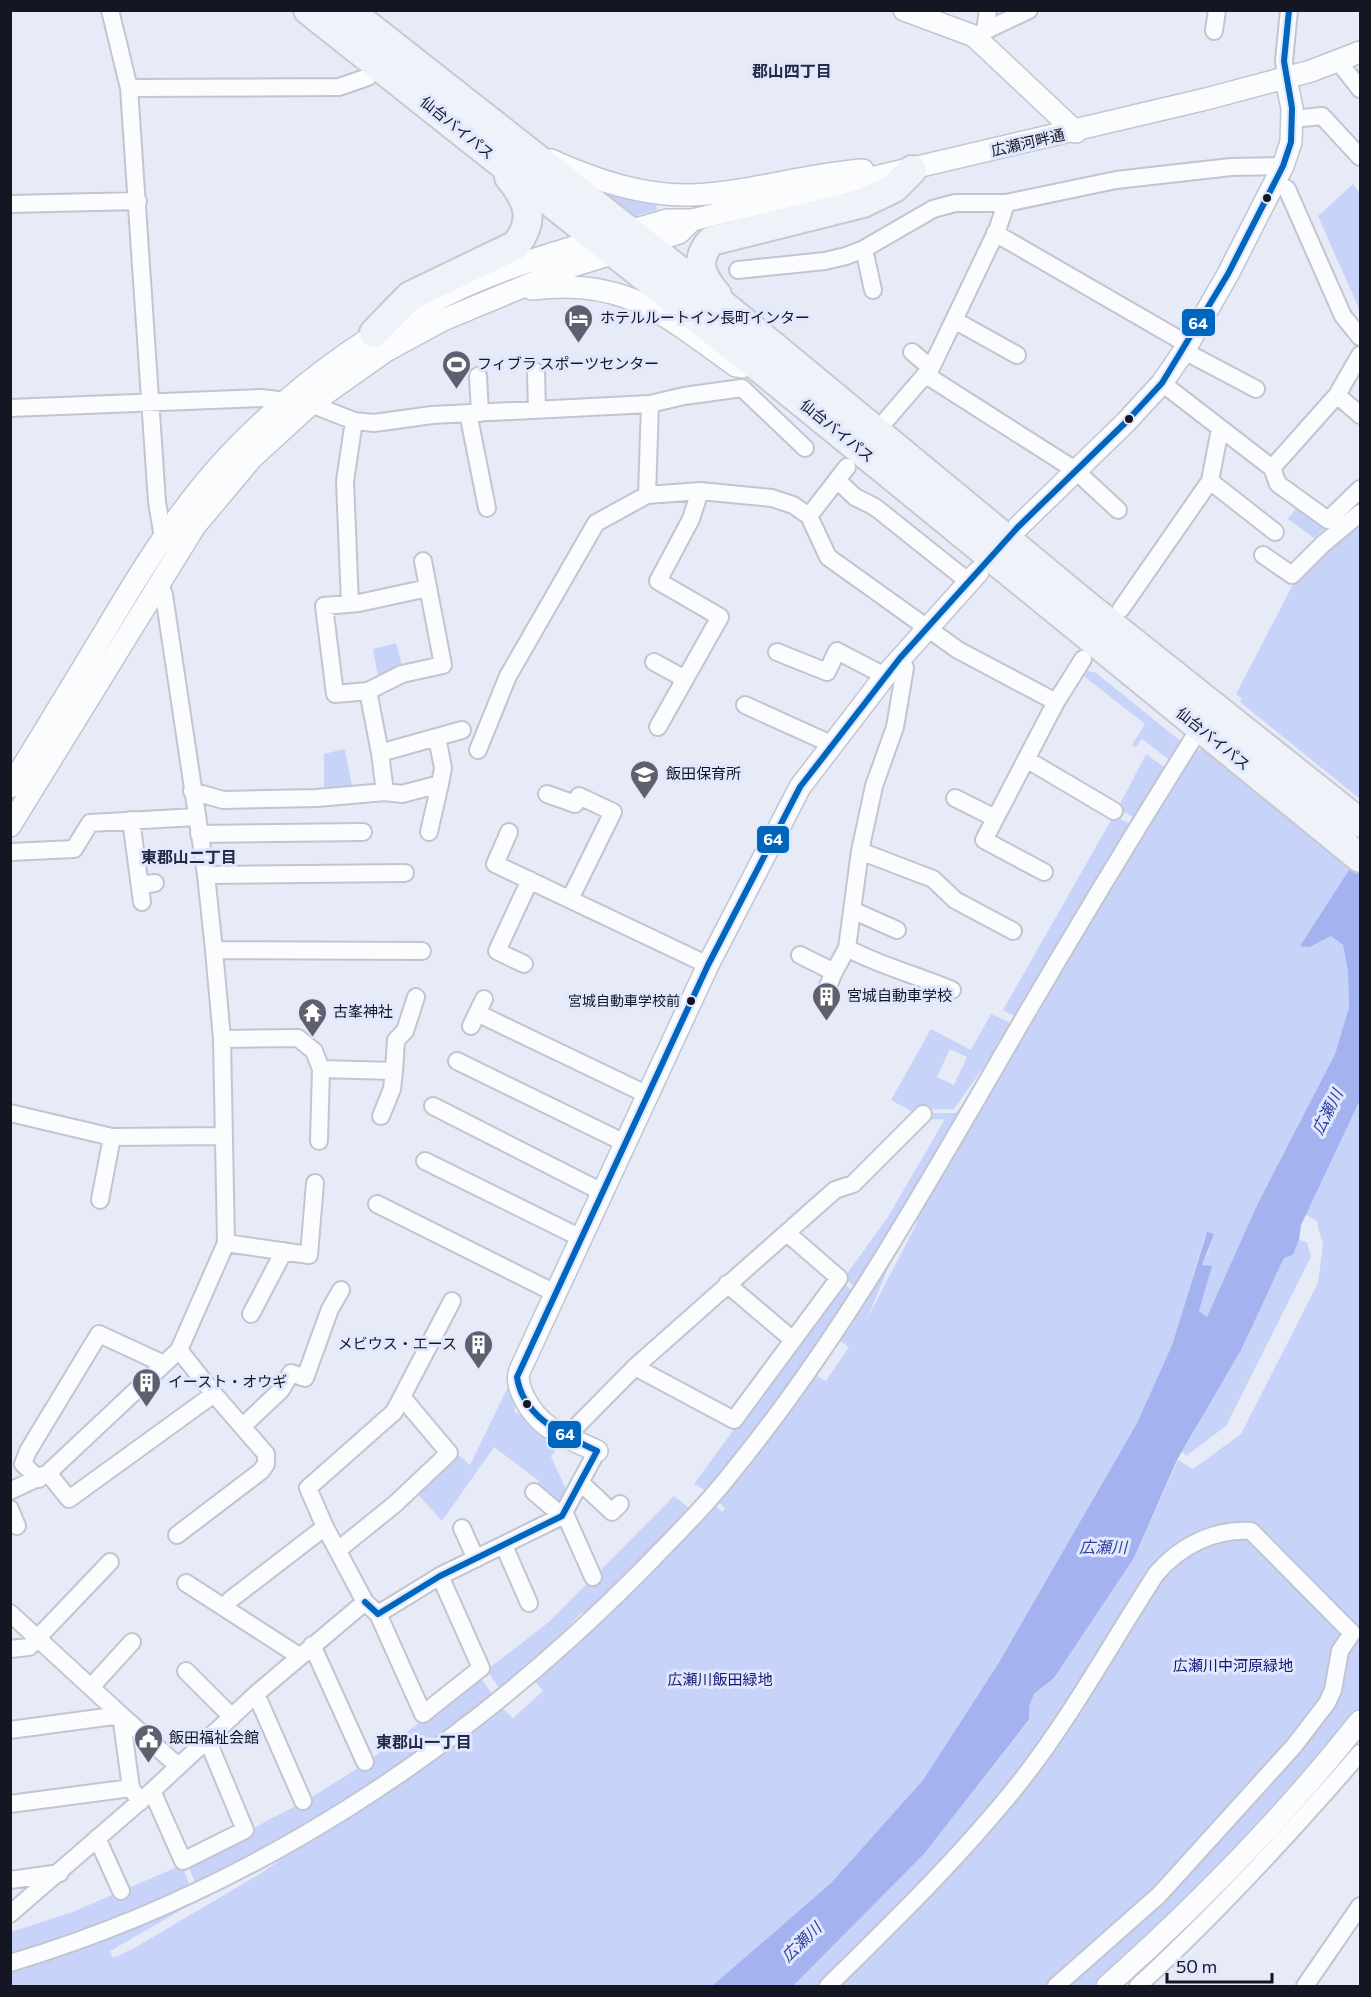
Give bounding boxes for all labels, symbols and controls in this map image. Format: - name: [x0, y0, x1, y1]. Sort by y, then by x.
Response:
- district label: 郡山四丁目: [752, 61, 832, 80]
- street label: 仙台バイパス: [417, 92, 498, 162]
- street label: 広瀬河畔通: [989, 125, 1066, 159]
- unlabelled marker: [1261, 192, 1273, 204]
- hotel icon: ホテルルートイン長町インター: [563, 302, 595, 344]
- place label: ホテルルートイン長町インター: [600, 308, 810, 326]
- line badge: 64: [1181, 308, 1216, 337]
- text: 64: [1188, 313, 1208, 332]
- sports icon: フィブラ スポーツセンター: [440, 348, 472, 390]
- place label: フィブラ スポーツセンター: [477, 354, 659, 372]
- street label: 仙台バイパス: [797, 395, 878, 465]
- unlabelled marker: [1123, 413, 1135, 425]
- street label: 仙台バイパス: [1173, 703, 1254, 773]
- school or university icon: 飯田保育所: [629, 758, 661, 800]
- place label: 飯田保育所: [666, 764, 741, 782]
- line badge: 64: [756, 825, 790, 854]
- text: 64: [763, 829, 783, 848]
- district label: 東郡山二丁目: [141, 847, 237, 866]
- building icon: 宮城自動車学校: [810, 980, 842, 1022]
- place label: 宮城自動車学校: [847, 986, 952, 1004]
- place label: 宮城自動車学校前: [568, 992, 680, 1009]
- marker: 宮城自動車学校前: [685, 995, 697, 1007]
- temple icon: 古峯神社: [296, 996, 328, 1038]
- place label: 古峯神社: [333, 1002, 393, 1020]
- water label: 広瀬川: [1307, 1084, 1347, 1137]
- building icon: メビウス・エース: [462, 1328, 494, 1370]
- place label: メビウス・エース: [338, 1334, 457, 1352]
- building icon: イースト・オウギ: [131, 1366, 163, 1408]
- place label: イースト・オウギ: [168, 1372, 287, 1390]
- unlabelled marker: [521, 1398, 533, 1410]
- line badge: 64: [547, 1420, 582, 1449]
- text: 64: [555, 1424, 575, 1443]
- water label: 広瀬川: [1079, 1537, 1129, 1556]
- park label: 広瀬川中河原緑地: [1173, 1656, 1293, 1674]
- park label: 広瀬川飯田緑地: [667, 1670, 773, 1688]
- public building icon: 飯田福祉会館: [132, 1722, 164, 1764]
- place label: 飯田福祉会館: [169, 1728, 259, 1746]
- district label: 東郡山一丁目: [376, 1732, 472, 1751]
- water label: 広瀬川: [777, 1917, 826, 1965]
- scale bar: [1167, 1946, 1272, 1984]
- text: 50 m: [1176, 1955, 1217, 1977]

